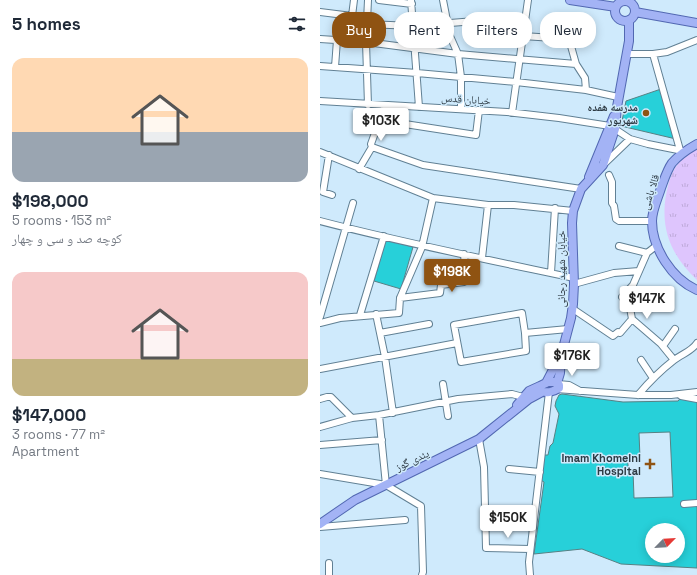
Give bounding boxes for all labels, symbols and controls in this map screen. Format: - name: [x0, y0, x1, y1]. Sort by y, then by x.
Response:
- chip: Buy: [332, 12, 386, 48]
- chip: Rent: [394, 12, 454, 48]
- chip: Filters: [462, 12, 532, 48]
- chip: New: [540, 12, 596, 48]
- text: 5 homes: [12, 13, 81, 35]
- icon: filters: [286, 13, 308, 35]
- icon: home: [124, 84, 196, 156]
- street label: خیابان قدس: [441, 90, 491, 108]
- place label: مدرسه هفده شهریور: [587, 100, 638, 127]
- pin: $103K: [353, 108, 409, 142]
- marker: مدرسه هفده شهریور: [641, 108, 651, 118]
- text: $103K: [362, 112, 400, 129]
- street label: قالا باشی: [638, 172, 662, 212]
- text: $198,000: [12, 190, 89, 212]
- text: 5 rooms · 153 m²: [12, 212, 111, 229]
- text: کوچه صد و سی و چهار: [12, 230, 122, 247]
- street label: خیابان شهید رجائی: [554, 231, 568, 307]
- pin: $198K: [424, 259, 480, 293]
- text: $198K: [433, 263, 471, 280]
- pin: $147K: [619, 286, 675, 320]
- text: $147K: [629, 290, 665, 307]
- icon: home: [124, 298, 196, 370]
- pin: $176K: [544, 343, 600, 377]
- text: $176K: [553, 347, 591, 364]
- text: $147,000: [12, 404, 86, 426]
- text: 3 rooms · 77 m²: [12, 426, 105, 443]
- text: Apartment: [12, 443, 80, 460]
- street label: یئدی گوز: [392, 446, 432, 475]
- place label: Imam Khomeini Hospital: [561, 451, 641, 478]
- marker: Imam Khomeini Hospital: [644, 458, 656, 470]
- pin: $150K: [480, 505, 536, 539]
- text: $150K: [489, 509, 527, 526]
- north arrow: [645, 523, 685, 563]
- map controls: [645, 523, 685, 563]

